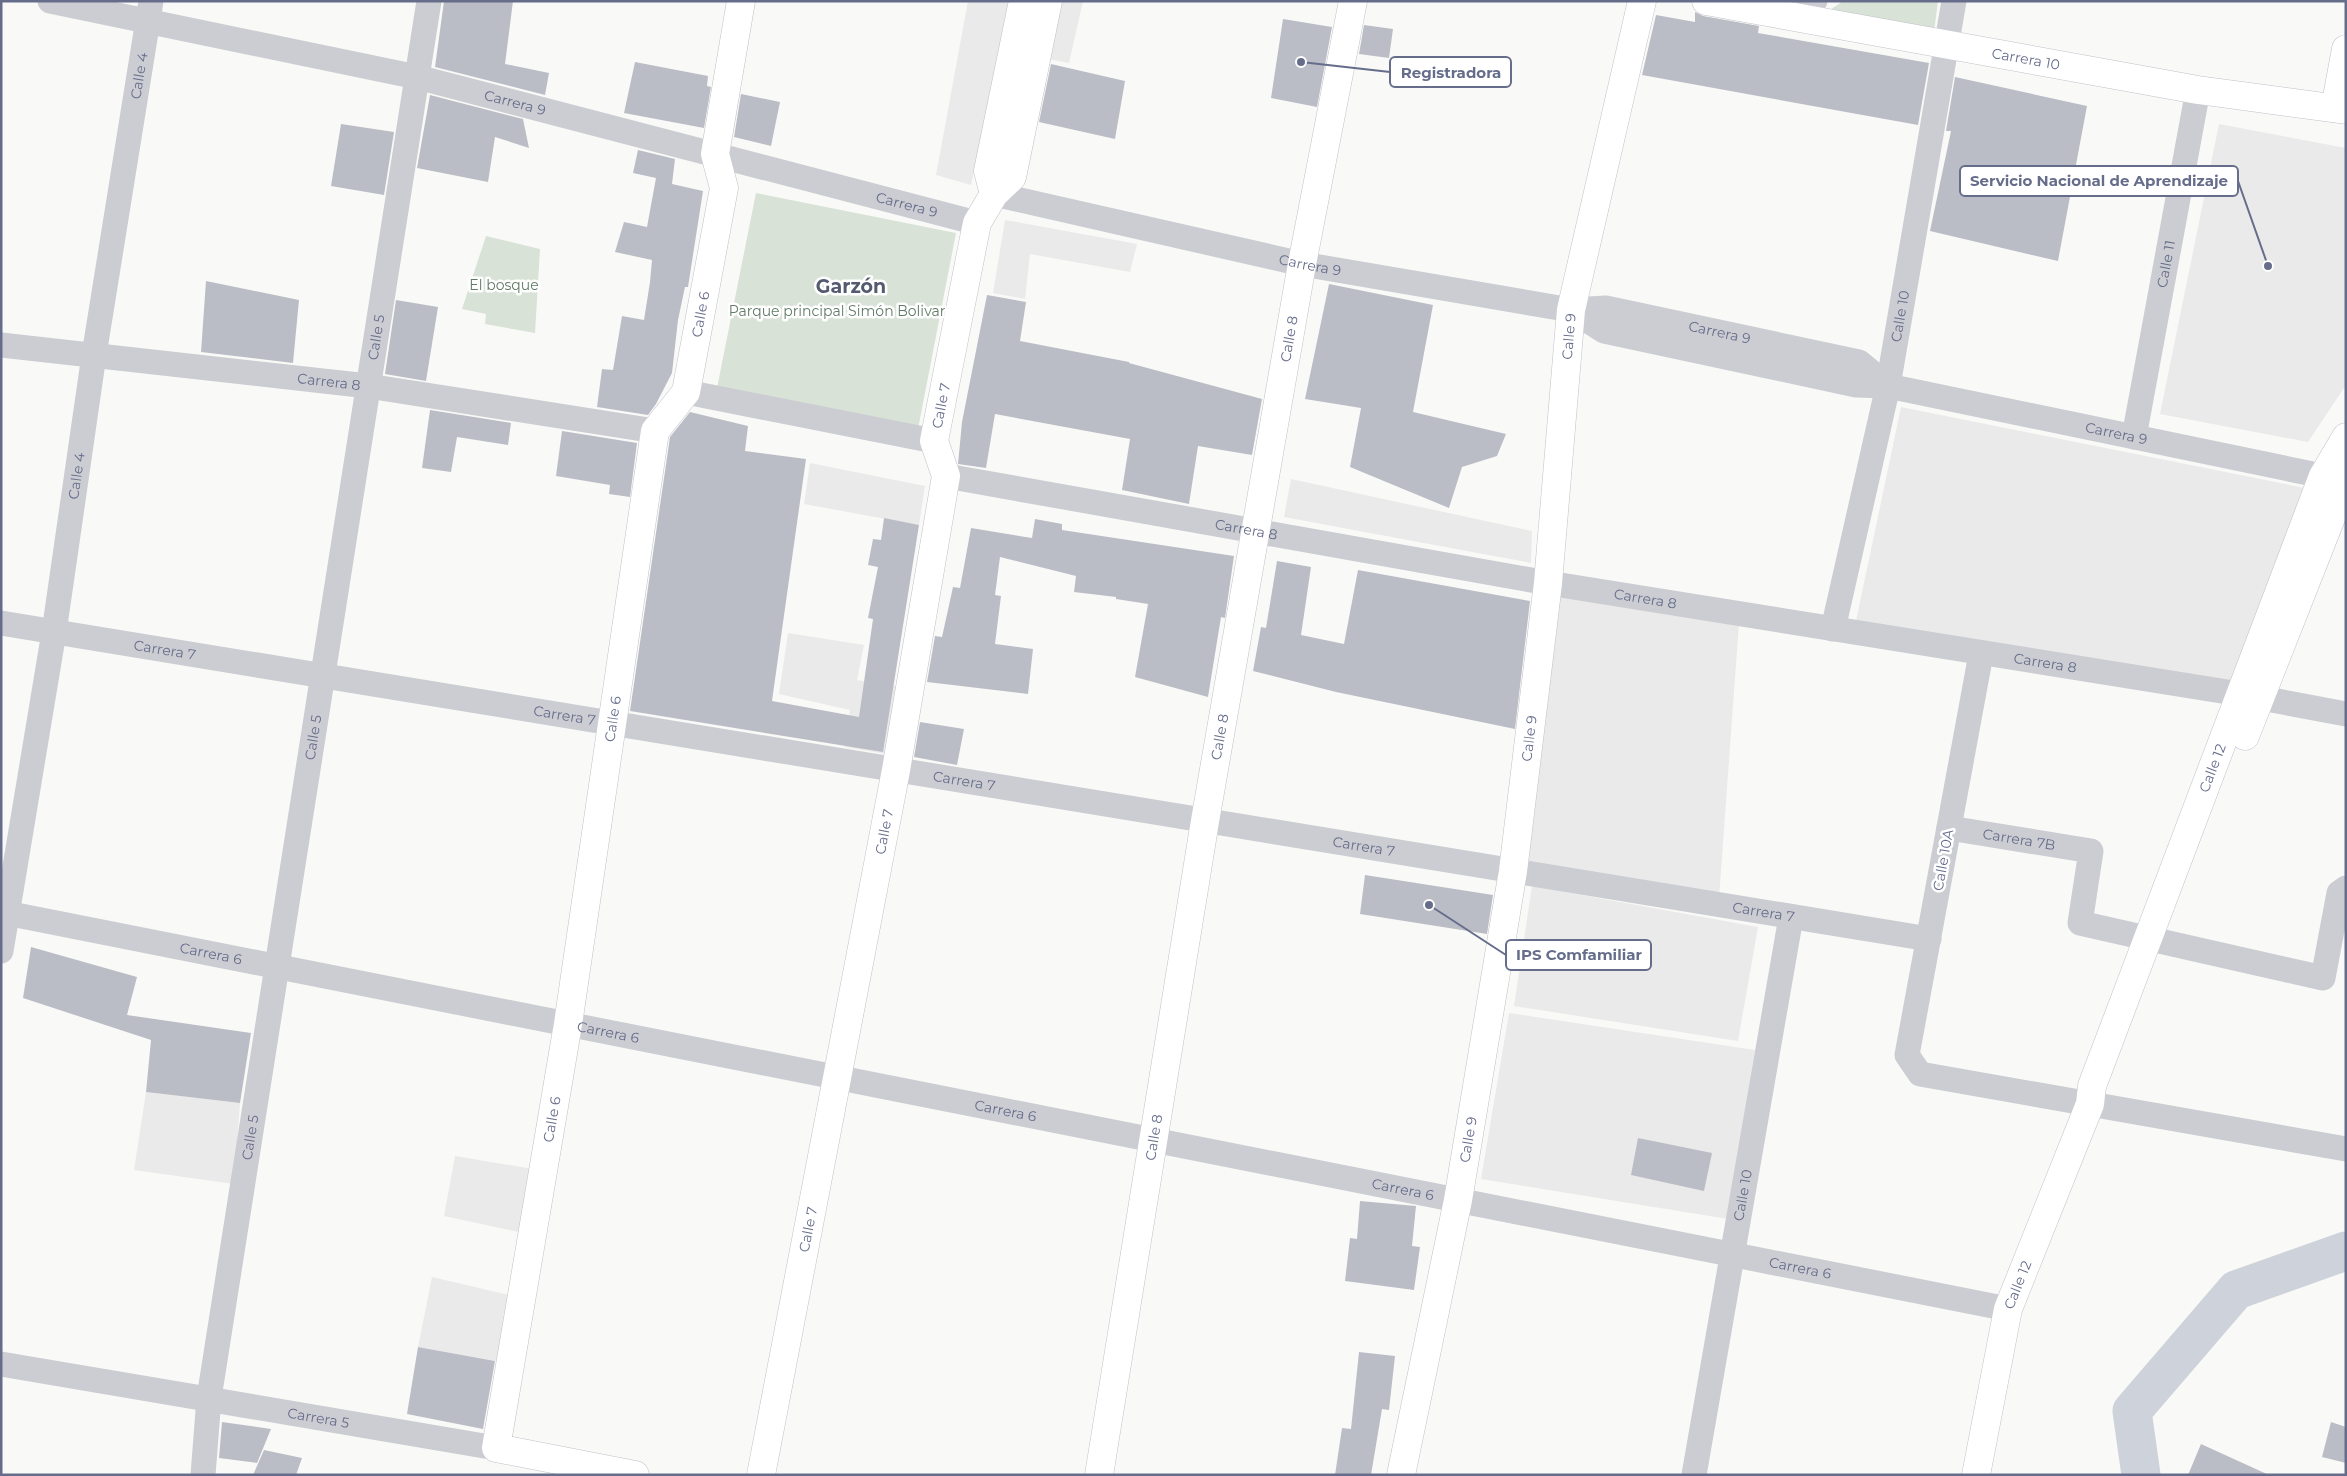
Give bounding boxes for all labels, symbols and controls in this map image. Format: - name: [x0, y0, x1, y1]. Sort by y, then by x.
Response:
- street label: Carrera 10: [1990, 44, 2061, 74]
- street label: Calle 4: [126, 50, 152, 101]
- callout: Registradora: [1390, 57, 1511, 87]
- text: Registradora: [1401, 63, 1501, 82]
- street label: Carrera 9: [482, 86, 548, 119]
- callout: Servicio Nacional de Aprendizaje: [1960, 166, 2238, 196]
- text: Servicio Nacional de Aprendizaje: [1970, 171, 2228, 190]
- street label: Carrera 9: [874, 188, 940, 221]
- street label: Calle 11: [2153, 239, 2179, 289]
- street label: Carrera 9: [1277, 250, 1343, 280]
- district label: Garzón: [816, 275, 886, 298]
- park label: El bosque: [469, 276, 539, 294]
- street label: Calle 6: [687, 289, 714, 339]
- street label: Calle 10: [1887, 289, 1913, 343]
- park label: Parque principal Simón Bolivar: [729, 302, 946, 320]
- street label: Calle 5: [364, 313, 388, 361]
- street label: Calle 9: [1558, 313, 1580, 360]
- street label: Calle 8: [1276, 314, 1302, 363]
- street label: Carrera 9: [1687, 317, 1752, 348]
- street label: Carrera 8: [296, 369, 362, 394]
- street label: Calle 7: [928, 381, 954, 430]
- street label: Carrera 9: [2084, 418, 2149, 448]
- street label: Calle 4: [64, 451, 89, 501]
- street label: Carrera 8: [1213, 515, 1279, 544]
- street label: Carrera 8: [1613, 585, 1678, 613]
- street label: Carrera 7: [132, 636, 197, 664]
- street label: Carrera 8: [2012, 649, 2078, 677]
- street label: Calle 6: [600, 694, 625, 743]
- street label: Carrera 7: [532, 701, 597, 729]
- street label: Calle 8: [1207, 712, 1233, 761]
- street label: Calle 5: [301, 713, 325, 761]
- street label: Calle 9: [1517, 714, 1541, 762]
- street label: Calle 12: [2195, 741, 2230, 795]
- street label: Carrera 7: [932, 767, 997, 795]
- street label: Calle 7: [871, 807, 897, 856]
- street label: Carrera 7B: [1981, 825, 2057, 854]
- street label: Calle 10A: [1929, 827, 1957, 892]
- street label: Carrera 7: [1331, 832, 1396, 860]
- street label: Carrera 7: [1731, 898, 1796, 926]
- street label: Carrera 6: [178, 939, 244, 969]
- callout: IPS Comfamiliar: [1506, 940, 1651, 970]
- text: IPS Comfamiliar: [1516, 945, 1642, 964]
- street label: Carrera 6: [576, 1017, 641, 1047]
- street label: Calle 6: [539, 1094, 565, 1144]
- street label: Carrera 6: [973, 1096, 1039, 1126]
- street label: Calle 5: [238, 1113, 262, 1161]
- street label: Calle 8: [1141, 1113, 1166, 1162]
- street label: Calle 9: [1455, 1115, 1481, 1164]
- street label: Calle 10: [1729, 1168, 1756, 1222]
- street label: Carrera 6: [1370, 1174, 1436, 1204]
- street label: Calle 7: [795, 1205, 821, 1254]
- street label: Carrera 6: [1767, 1253, 1833, 1283]
- street label: Calle 12: [2000, 1258, 2035, 1312]
- street label: Carrera 5: [286, 1404, 351, 1432]

